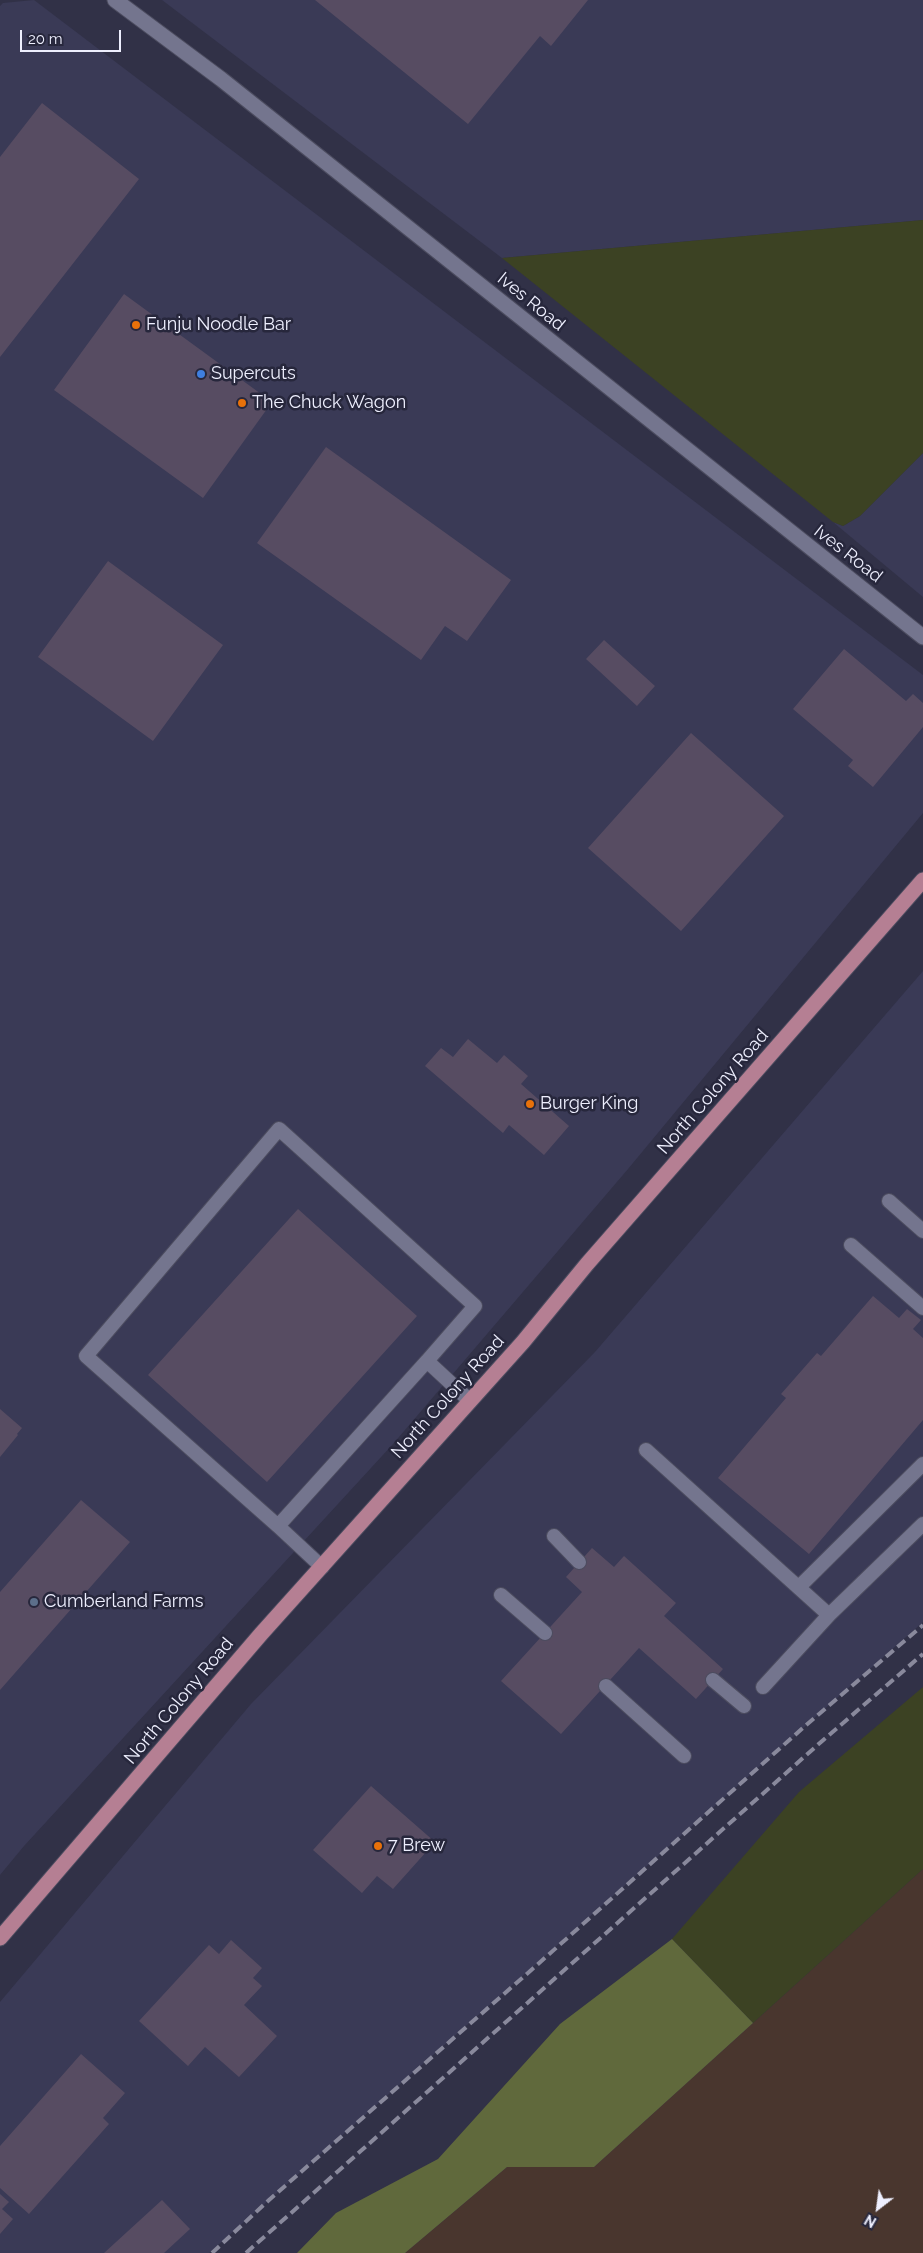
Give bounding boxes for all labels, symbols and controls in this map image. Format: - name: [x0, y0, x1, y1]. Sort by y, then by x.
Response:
- scale bar: [22, 20, 124, 52]
- text: 20 m: [28, 30, 63, 48]
- street label: Ives Road: [493, 268, 569, 336]
- place label: Funju Noodle Bar: [146, 314, 291, 336]
- marker: Funju Noodle Bar: [130, 319, 142, 331]
- place label: Supercuts: [211, 363, 296, 385]
- marker: Supercuts: [195, 368, 207, 380]
- place label: The Chuck Wagon: [252, 392, 406, 414]
- marker: The Chuck Wagon: [236, 397, 248, 409]
- street label: Ives Road: [810, 521, 886, 587]
- street label: North Colony Road: [653, 1025, 773, 1159]
- place label: Burger King: [540, 1093, 638, 1115]
- marker: Burger King: [524, 1098, 536, 1110]
- street label: North Colony Road: [387, 1331, 509, 1463]
- place label: Cumberland Farms: [44, 1591, 203, 1613]
- marker: Cumberland Farms: [28, 1596, 40, 1608]
- street label: North Colony Road: [120, 1633, 238, 1769]
- place label: 7 Brew: [388, 1835, 445, 1857]
- marker: 7 Brew: [372, 1840, 384, 1852]
- north arrow: [853, 2183, 903, 2233]
- text: N: [862, 2211, 879, 2231]

